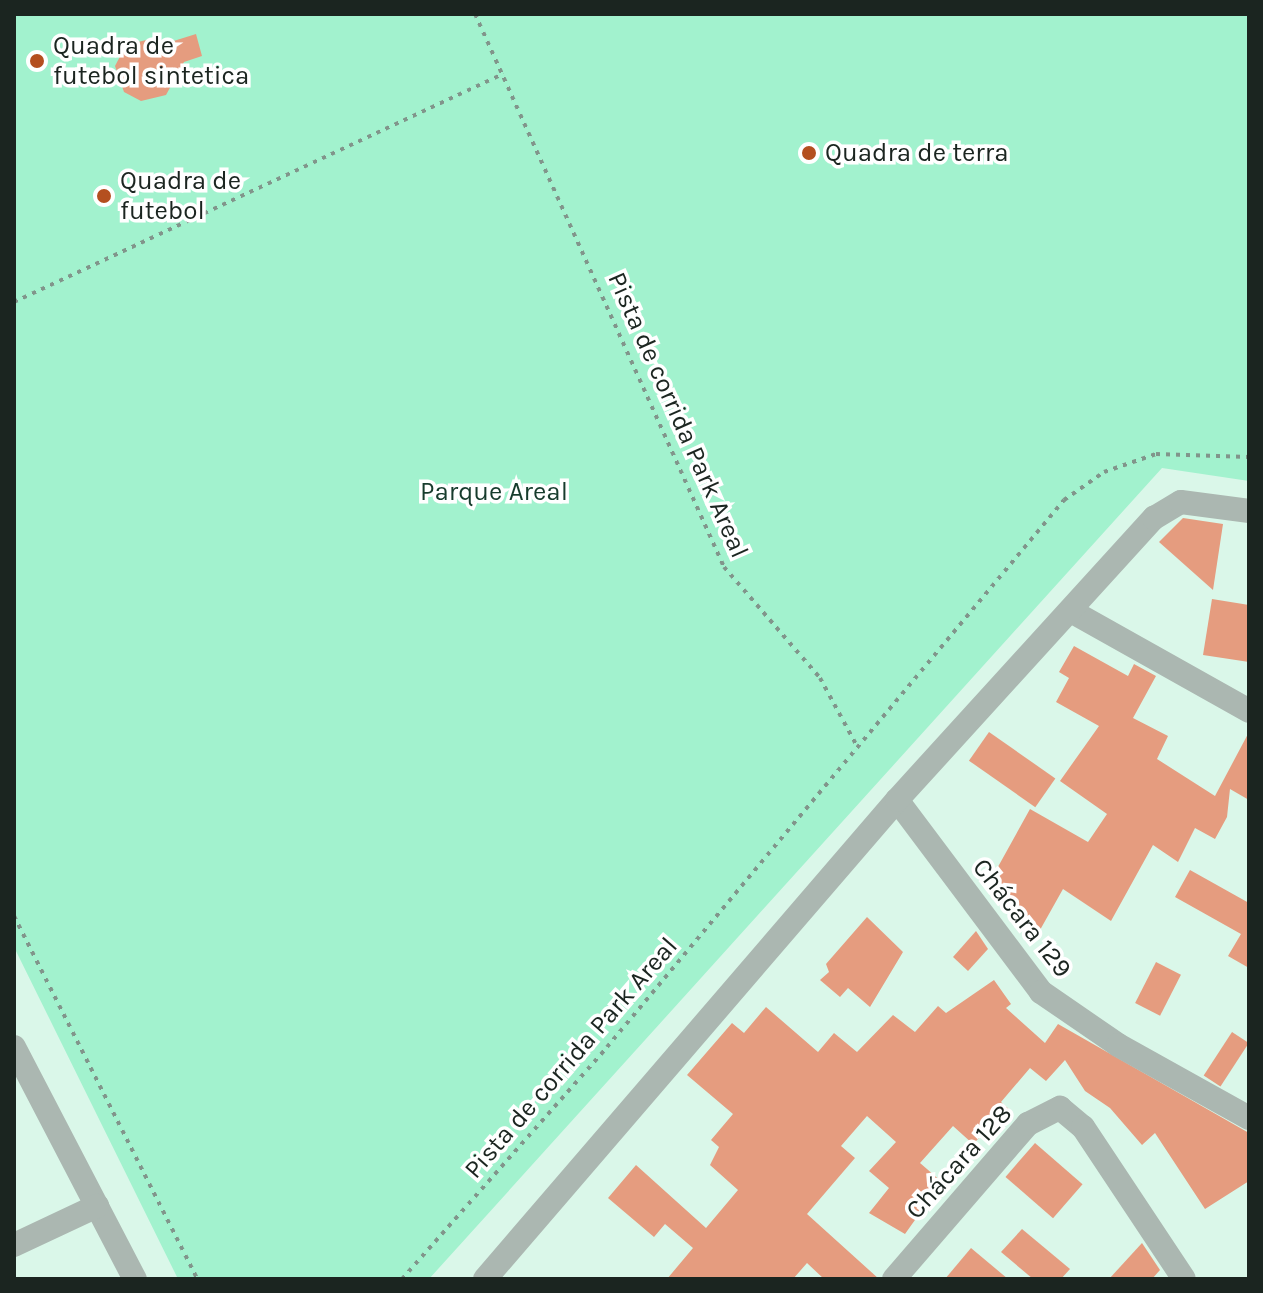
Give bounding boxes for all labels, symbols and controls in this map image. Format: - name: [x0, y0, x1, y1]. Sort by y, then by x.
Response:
- place label: Quadra de futebol sintetica: [53, 30, 249, 92]
- marker: Quadra de futebol sintetica: [28, 52, 46, 70]
- place label: Quadra de terra: [825, 137, 1008, 169]
- marker: Quadra de terra: [800, 144, 818, 162]
- place label: Quadra de futebol: [120, 165, 241, 226]
- marker: Quadra de futebol: [95, 187, 113, 205]
- street label: Pista de corrida Park Areal: [601, 267, 755, 563]
- park label: Parque Areal: [420, 476, 568, 508]
- street label: Chácara 129: [966, 852, 1078, 984]
- street label: Pista de corrida Park Areal: [458, 931, 684, 1185]
- street label: Chácara 128: [899, 1098, 1019, 1226]

